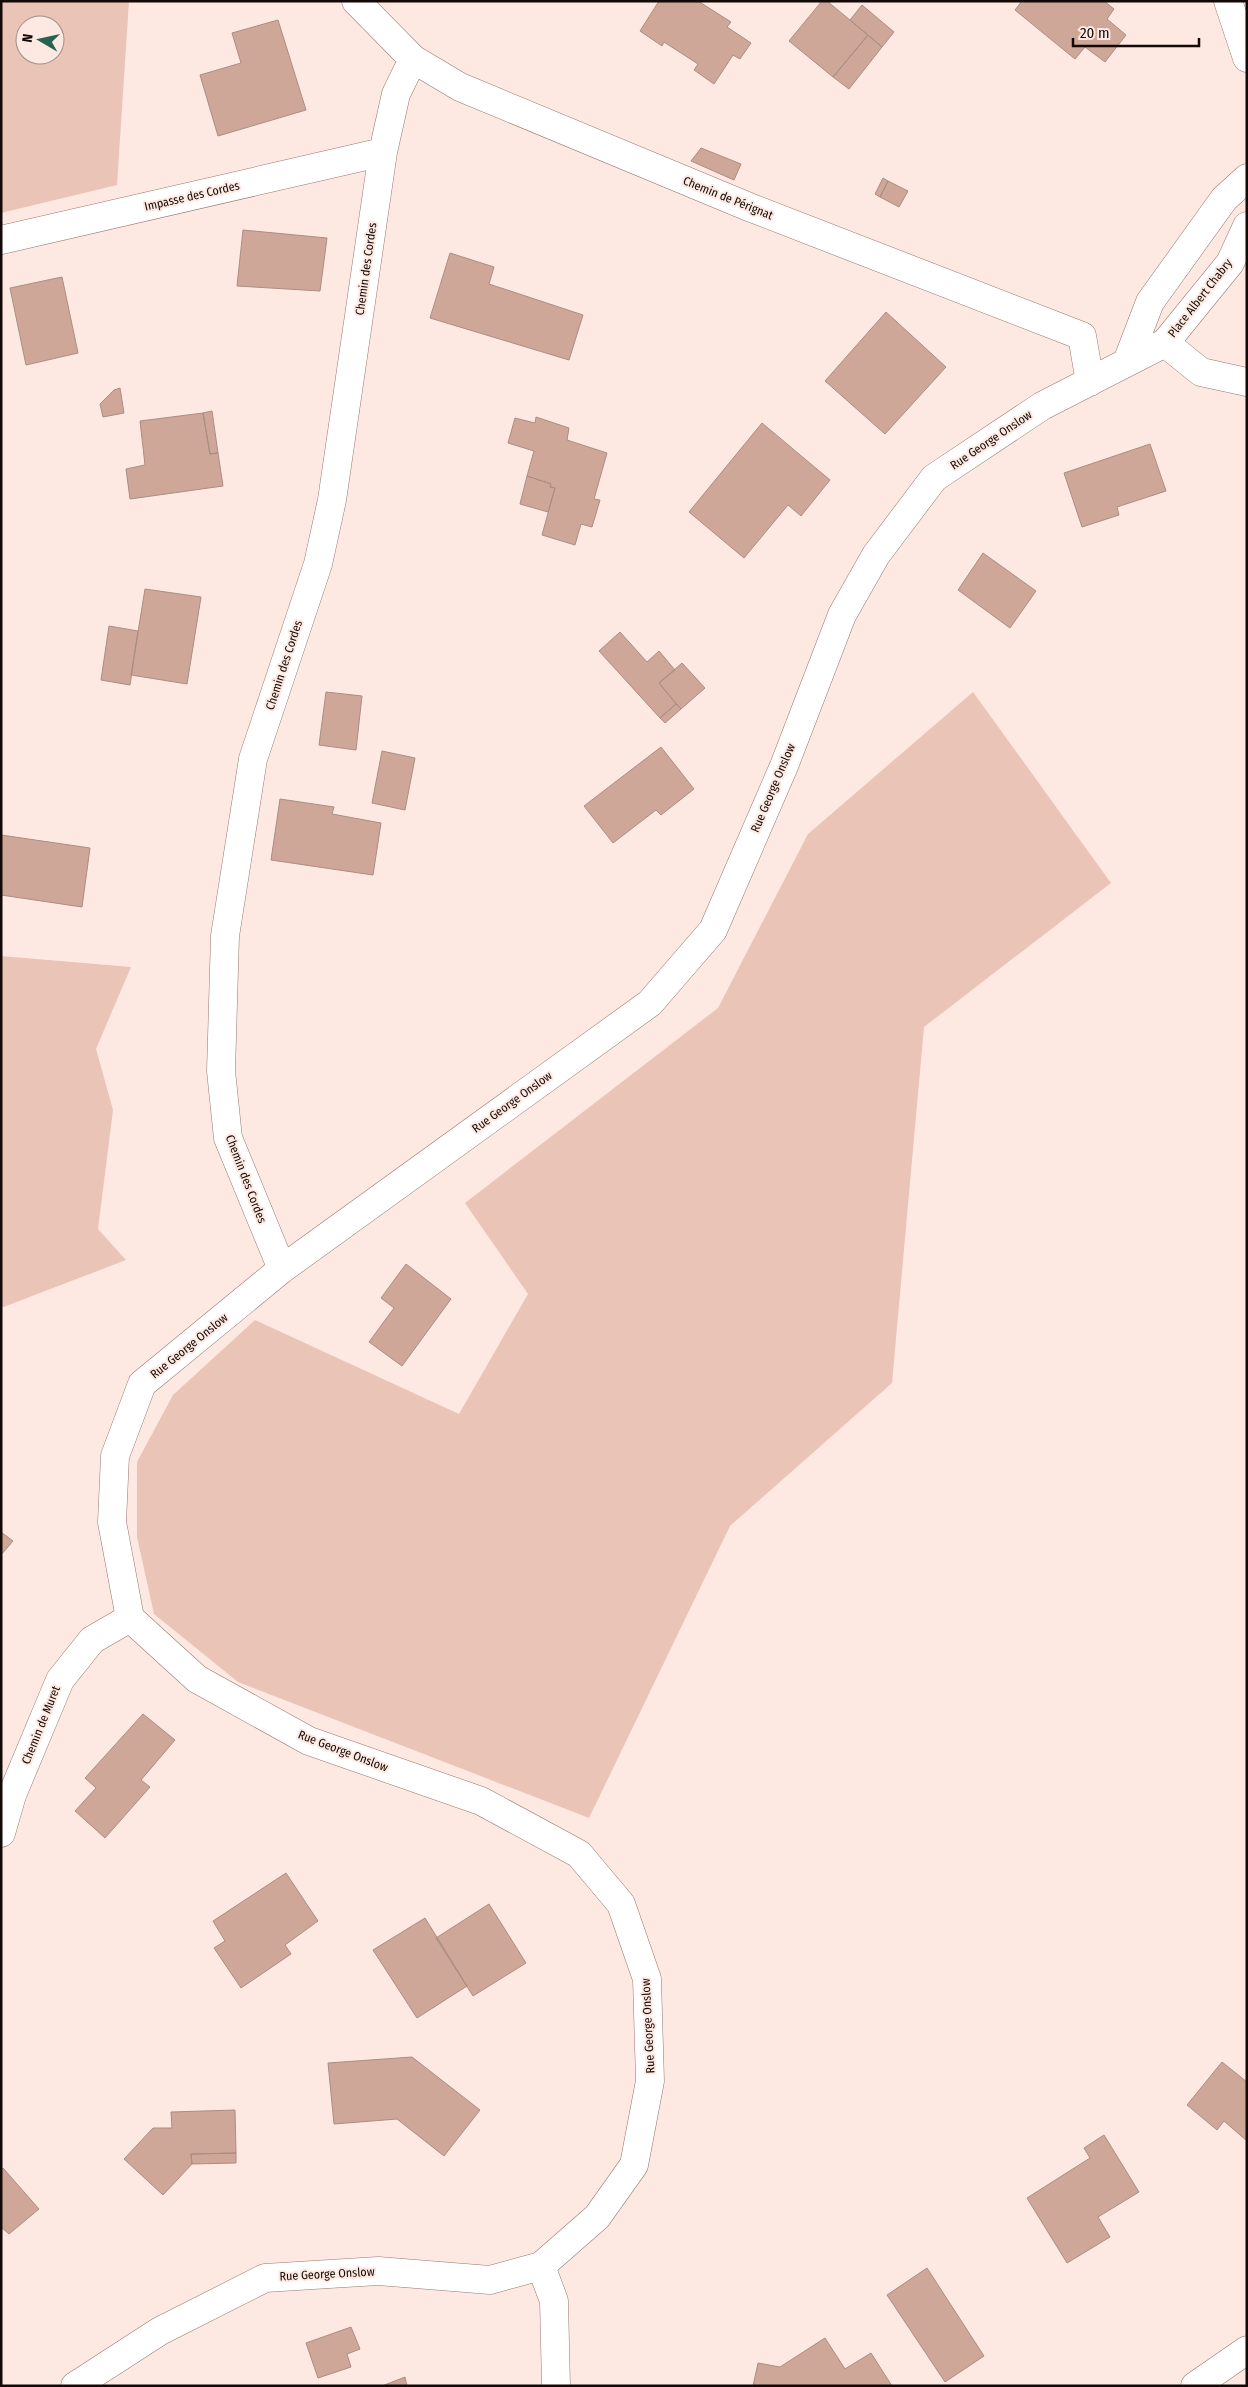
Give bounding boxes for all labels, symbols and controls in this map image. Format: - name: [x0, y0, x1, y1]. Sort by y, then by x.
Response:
- north arrow: [15, 15, 65, 65]
- scale bar: [1073, 15, 1199, 47]
- text: 20 m: [1080, 24, 1110, 42]
- text: N: [19, 33, 37, 44]
- street label: Chemin de Pérignat: [681, 174, 775, 222]
- street label: Impasse des Cordes: [143, 178, 241, 214]
- street label: Chemin des Cordes: [353, 222, 379, 316]
- street label: Place Albert Chabry: [1165, 256, 1235, 340]
- street label: Rue George Onslow: [948, 408, 1034, 472]
- street label: Chemin des Cordes: [263, 618, 305, 712]
- street label: Rue George Onslow: [748, 741, 798, 835]
- street label: Rue George Onslow: [469, 1068, 555, 1136]
- street label: Chemin des Cordes: [223, 1133, 269, 1225]
- street label: Rue George Onslow: [148, 1311, 230, 1381]
- street label: Chemin de Muret: [19, 1684, 63, 1766]
- street label: Rue George Onslow: [296, 1727, 390, 1775]
- street label: Rue George Onslow: [639, 1978, 657, 2074]
- street label: Rue George Onslow: [279, 2265, 375, 2283]

